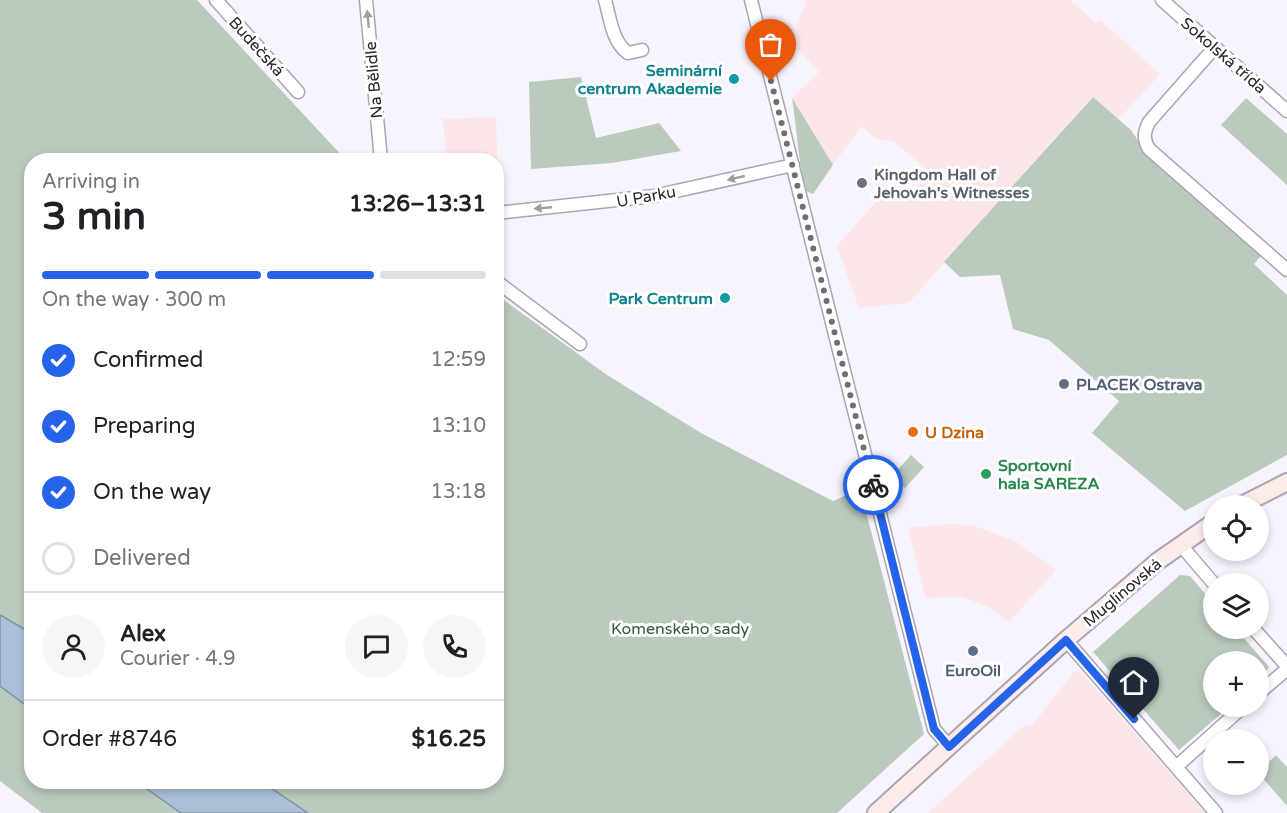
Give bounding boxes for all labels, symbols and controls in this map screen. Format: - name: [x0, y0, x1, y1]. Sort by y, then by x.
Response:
- one-way arrow: [363, 9, 373, 28]
- street label: Budečská: [224, 13, 288, 81]
- street label: Sokolská třída: [1177, 13, 1270, 98]
- pin: [745, 19, 796, 81]
- icon: bag: [754, 28, 787, 61]
- street label: Na Bělidle: [361, 41, 387, 119]
- place label: Seminární centrum Akademie: [578, 61, 722, 99]
- marker: Seminární centrum Akademie: [727, 72, 741, 86]
- place label: Kingdom Hall of Jehovah's Witnesses: [873, 165, 1030, 203]
- text: Arriving in: [42, 170, 140, 194]
- one-way arrow: [726, 174, 745, 183]
- marker: Kingdom Hall of Jehovah's Witnesses: [855, 176, 869, 190]
- street label: U Parku: [615, 182, 678, 212]
- text: 13:26–13:31: [349, 191, 486, 217]
- text: 3 min: [42, 193, 146, 240]
- one-way arrow: [534, 203, 553, 213]
- text: On the way · 300 m: [42, 288, 226, 312]
- place label: Park Centrum: [609, 289, 713, 309]
- marker: Park Centrum: [718, 291, 732, 305]
- icon: check: [42, 344, 75, 377]
- text: Confirmed: [93, 347, 203, 373]
- text: 12:59: [431, 348, 486, 372]
- place label: PLACEK Ostrava: [1076, 375, 1203, 395]
- marker: PLACEK Ostrava: [1057, 377, 1071, 391]
- icon: check: [42, 410, 75, 443]
- text: Preparing: [93, 413, 196, 439]
- text: 13:10: [431, 414, 486, 438]
- place label: U Dzina: [925, 423, 984, 443]
- marker: U Dzina: [906, 425, 920, 439]
- courier: [843, 455, 903, 515]
- place label: Sportovní hala SAREZA: [998, 456, 1099, 494]
- marker: Sportovní hala SAREZA: [979, 467, 993, 481]
- icon: bike: [857, 469, 890, 502]
- icon: check: [42, 476, 75, 509]
- text: On the way: [93, 479, 211, 505]
- text: 13:18: [431, 480, 486, 504]
- map controls: [1203, 495, 1269, 795]
- button: locate: [1203, 495, 1269, 561]
- text: Delivered: [93, 545, 191, 571]
- street label: Muglinovská: [1079, 554, 1166, 631]
- button: layers: [1203, 573, 1269, 639]
- button: person: [42, 615, 105, 678]
- button: chat: [345, 615, 408, 678]
- button: phone: [423, 615, 486, 678]
- park label: Komenského sady: [611, 619, 750, 639]
- text: Alex: [120, 621, 166, 647]
- marker: EuroOil: [966, 644, 980, 658]
- text: Courier · 4.9: [120, 647, 235, 671]
- button: +: [1203, 651, 1269, 717]
- pin: [1108, 657, 1159, 719]
- place label: EuroOil: [945, 661, 1001, 681]
- icon: home: [1117, 666, 1150, 699]
- text: Order #8746: [42, 726, 177, 752]
- text: $16.25: [411, 726, 486, 752]
- button: −: [1203, 729, 1269, 795]

